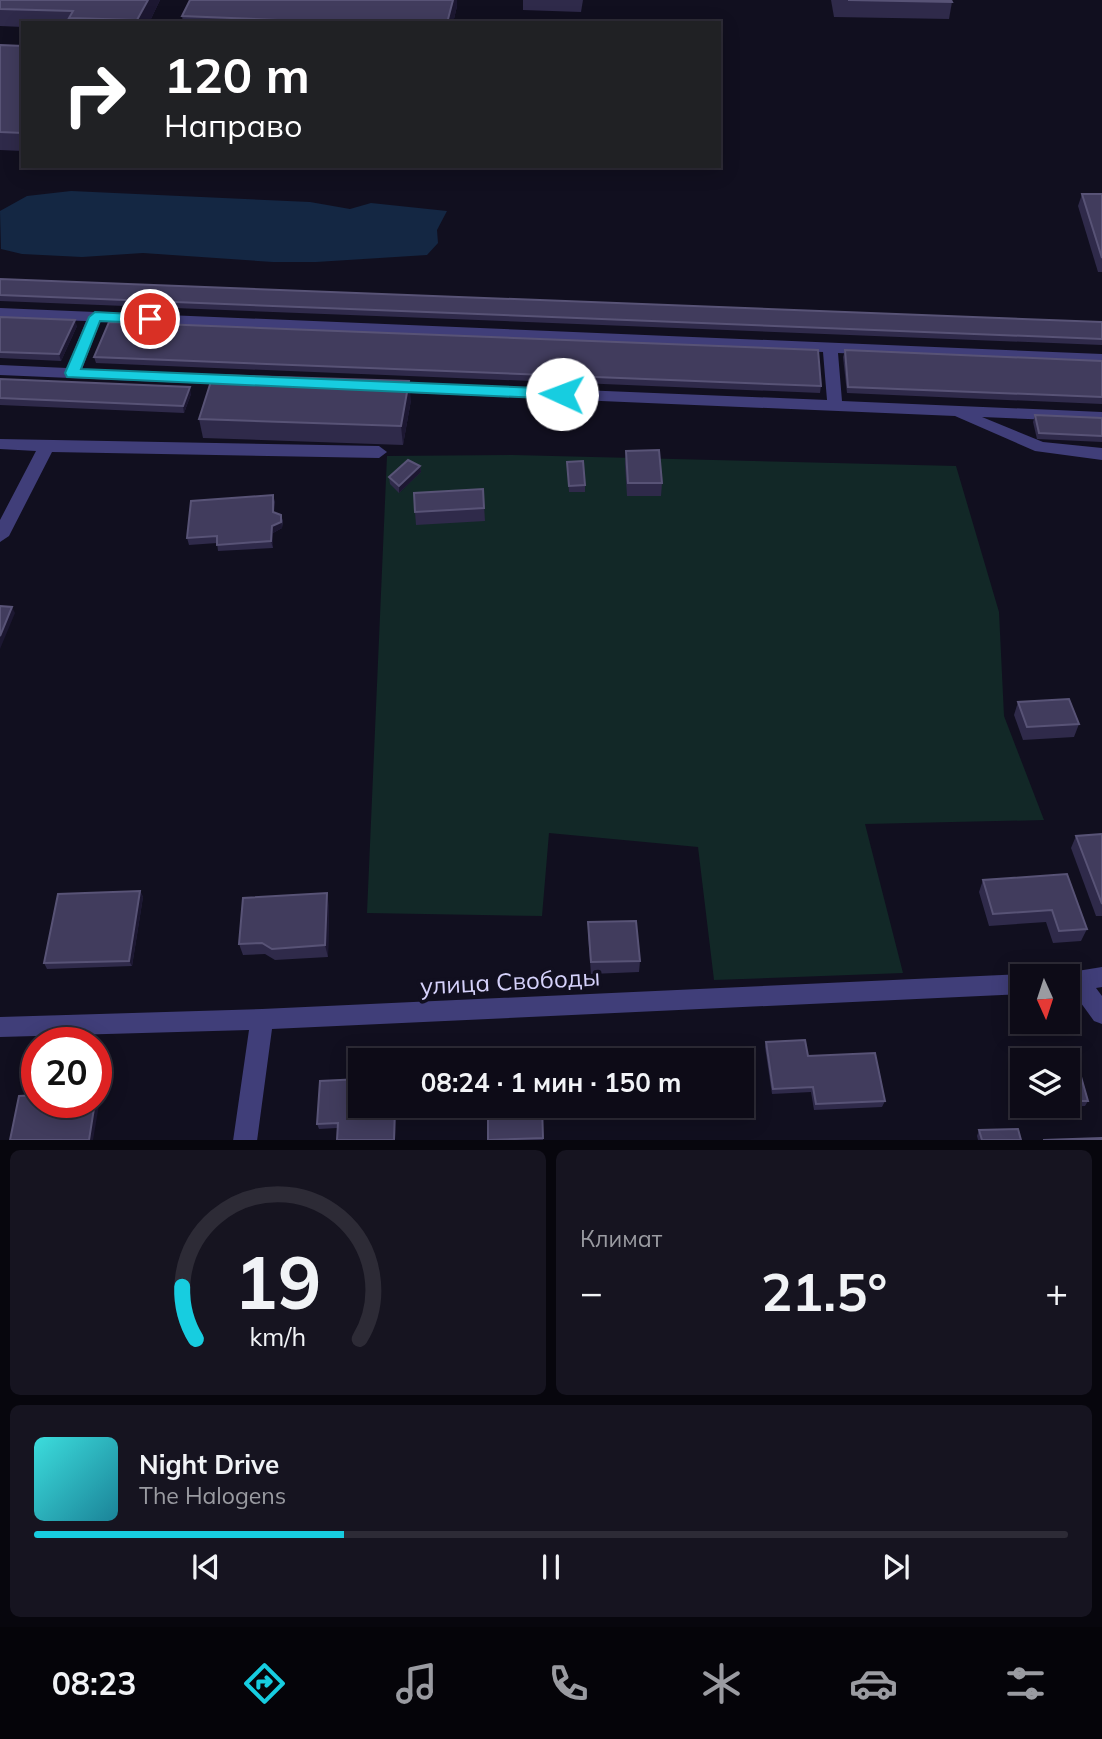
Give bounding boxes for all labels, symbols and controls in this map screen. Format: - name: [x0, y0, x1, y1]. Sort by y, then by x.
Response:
- text: 120 m: [164, 44, 310, 105]
- icon: right: [49, 49, 140, 140]
- text: Направо: [164, 105, 303, 145]
- pin: [120, 289, 180, 349]
- icon: arrive: [131, 300, 169, 338]
- position arrow: [525, 357, 599, 431]
- street label: улица Свободы: [419, 961, 601, 1001]
- north arrow: [1010, 964, 1080, 1034]
- map controls: [1010, 964, 1080, 1118]
- speed limit sign: 20: [21, 1027, 112, 1118]
- button: layers: [1010, 1048, 1080, 1118]
- text: 08:24 · 1 мин · 150 m: [421, 1066, 681, 1099]
- text: Климат: [580, 1224, 662, 1253]
- text: 19: [234, 1236, 322, 1327]
- text: 21.5°: [761, 1259, 887, 1324]
- text: −: [580, 1268, 603, 1316]
- text: +: [1045, 1268, 1068, 1316]
- text: km/h: [250, 1320, 306, 1351]
- text: Night Drive: [139, 1448, 279, 1481]
- text: The Halogens: [139, 1481, 286, 1510]
- icon: previous: [187, 1548, 225, 1586]
- icon: pause: [532, 1548, 570, 1586]
- icon: next: [877, 1548, 915, 1586]
- icon: directions: [240, 1659, 289, 1708]
- icon: music: [392, 1659, 441, 1708]
- icon: phone: [544, 1659, 593, 1708]
- icon: climate: [697, 1659, 746, 1708]
- icon: car: [849, 1659, 898, 1708]
- icon: filters: [1001, 1659, 1050, 1708]
- text: 08:23: [52, 1663, 136, 1703]

